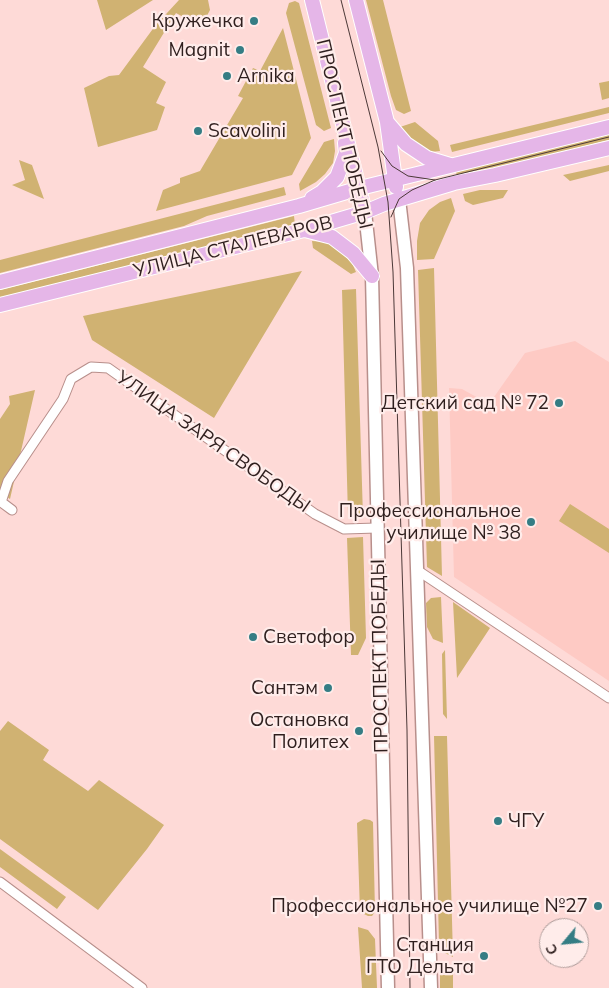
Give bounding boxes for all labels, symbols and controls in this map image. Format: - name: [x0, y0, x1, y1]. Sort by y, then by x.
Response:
- place label: Кружечка: [151, 10, 244, 32]
- marker: Кружечка: [248, 15, 260, 27]
- street label: ПРОСПЕКТ ПОБЕДЫ: [311, 37, 377, 231]
- place label: Magnit: [169, 39, 230, 61]
- marker: Magnit: [234, 44, 246, 56]
- place label: Arnika: [237, 65, 295, 87]
- marker: Arnika: [221, 70, 233, 82]
- place label: Scavolini: [208, 120, 286, 142]
- marker: Scavolini: [192, 125, 204, 137]
- street label: УЛИЦА СТАЛЕВАРОВ: [131, 211, 335, 283]
- street label: УЛИЦА ЗАРЯ СВОБОДЫ: [112, 366, 314, 518]
- place label: Детский сад № 72: [381, 392, 549, 414]
- marker: Детский сад № 72: [553, 397, 565, 409]
- place label: Профессиональное училище № 38: [339, 500, 521, 544]
- marker: Профессиональное училище № 38: [525, 516, 537, 528]
- street label: ПРОСПЕКТ ПОБЕДЫ: [367, 559, 393, 753]
- place label: Светофор: [263, 626, 355, 648]
- marker: Светофор: [247, 631, 259, 643]
- place label: Сантэм: [251, 677, 318, 699]
- marker: Сантэм: [322, 682, 334, 694]
- place label: Остановка Политех: [250, 709, 349, 753]
- marker: Остановка Политех: [353, 725, 365, 737]
- place label: ЧГУ: [508, 810, 544, 832]
- marker: ЧГУ: [492, 815, 504, 827]
- place label: Профессиональное училище №27: [271, 895, 588, 917]
- marker: Профессиональное училище №27: [592, 900, 604, 912]
- north arrow: [539, 918, 589, 968]
- place label: Станция ГТО Дельта: [366, 934, 474, 978]
- text: С: [541, 941, 562, 958]
- marker: Станция ГТО Дельта: [478, 950, 490, 962]

